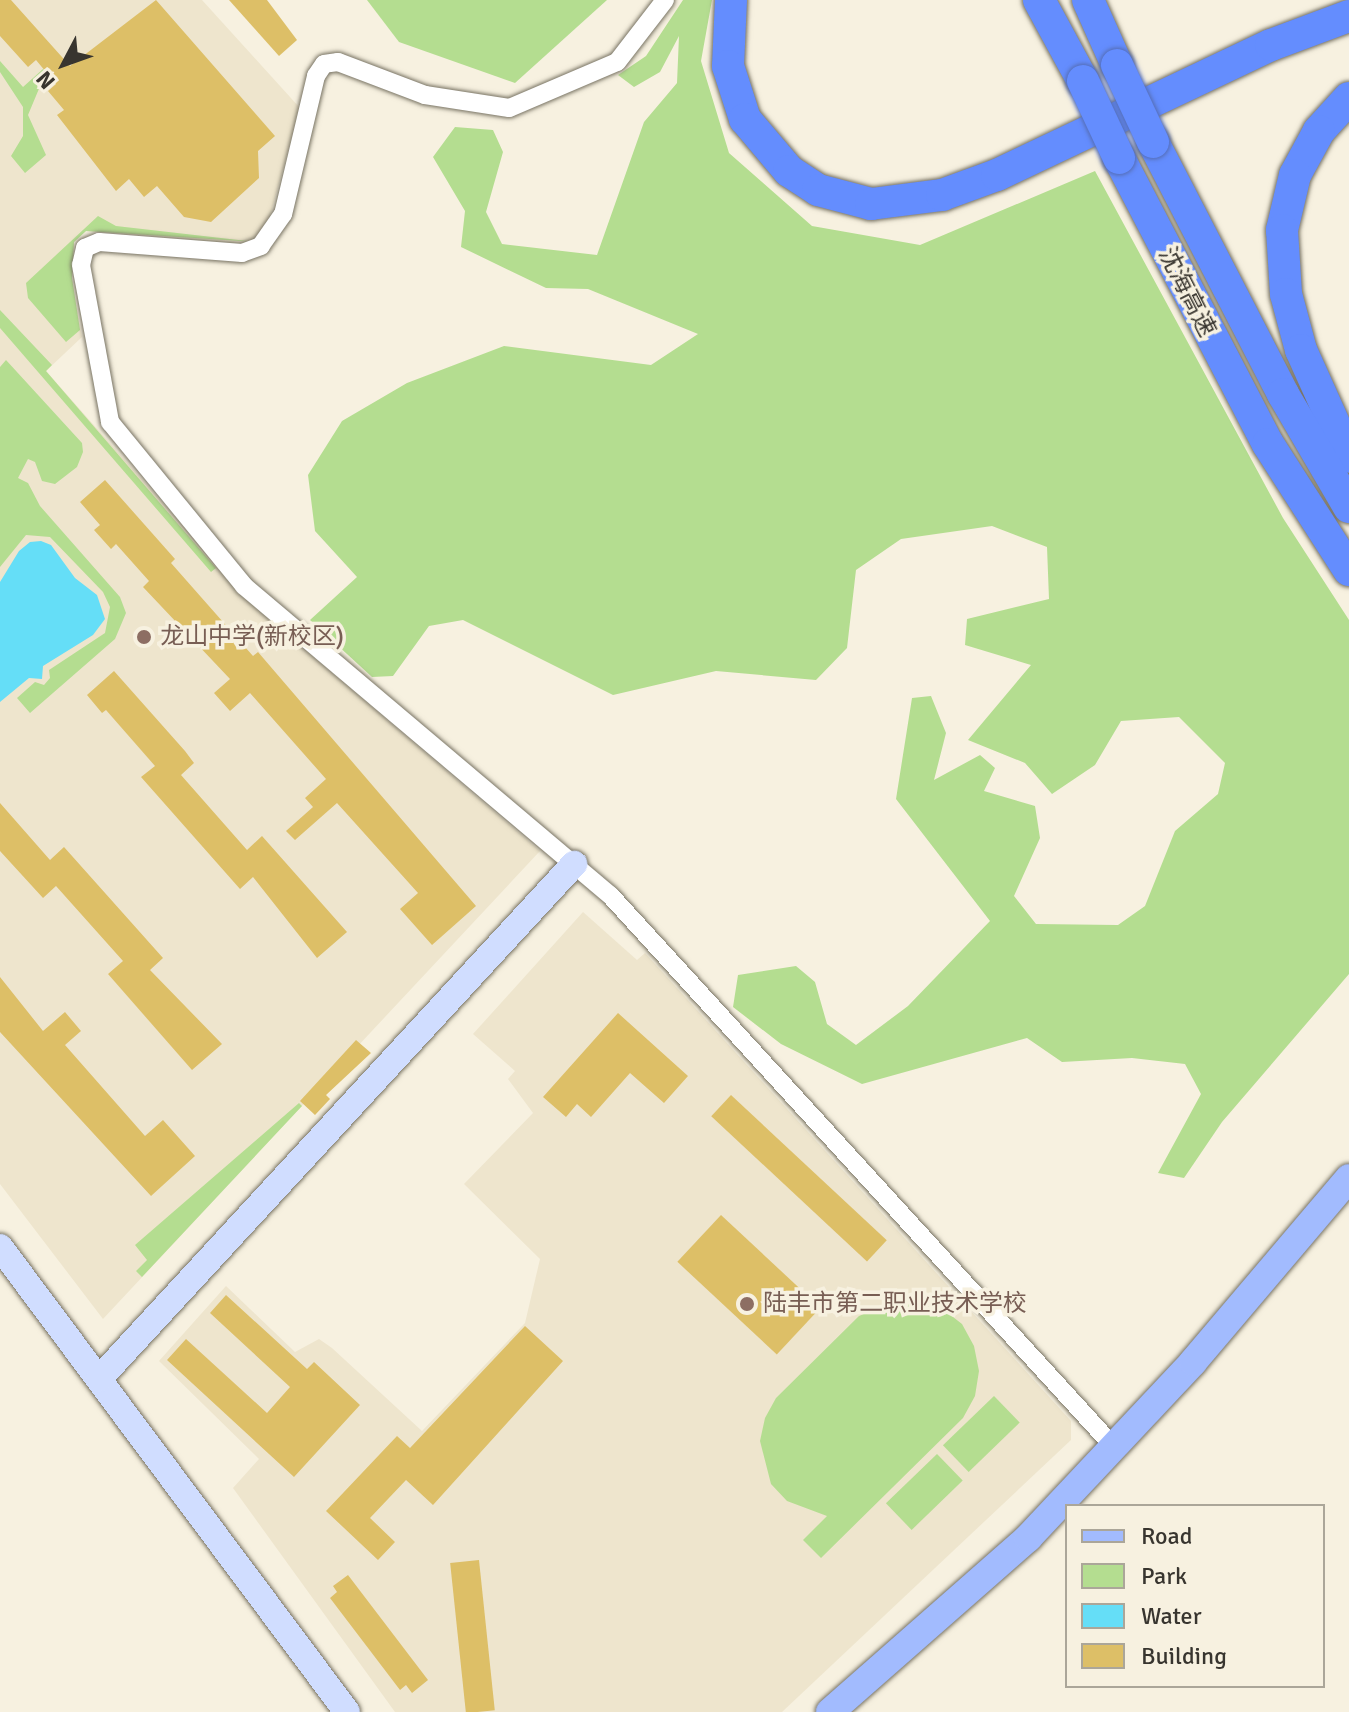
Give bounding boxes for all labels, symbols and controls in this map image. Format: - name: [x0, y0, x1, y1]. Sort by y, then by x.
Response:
- north arrow: [24, 24, 104, 104]
- text: N: [30, 65, 61, 95]
- street label: 沈海高速: [1152, 243, 1222, 341]
- place label: 龙山中学(新校区): [160, 623, 344, 651]
- marker: 龙山中学(新校区): [135, 628, 153, 646]
- place label: 陆丰市第二职业技术学校: [763, 1290, 1027, 1318]
- marker: 陆丰市第二职业技术学校: [738, 1295, 756, 1313]
- legend: [1065, 1504, 1325, 1688]
- text: Road: [1141, 1521, 1192, 1551]
- text: Park: [1141, 1561, 1187, 1591]
- text: Water: [1141, 1601, 1201, 1631]
- text: Building: [1141, 1641, 1227, 1671]

